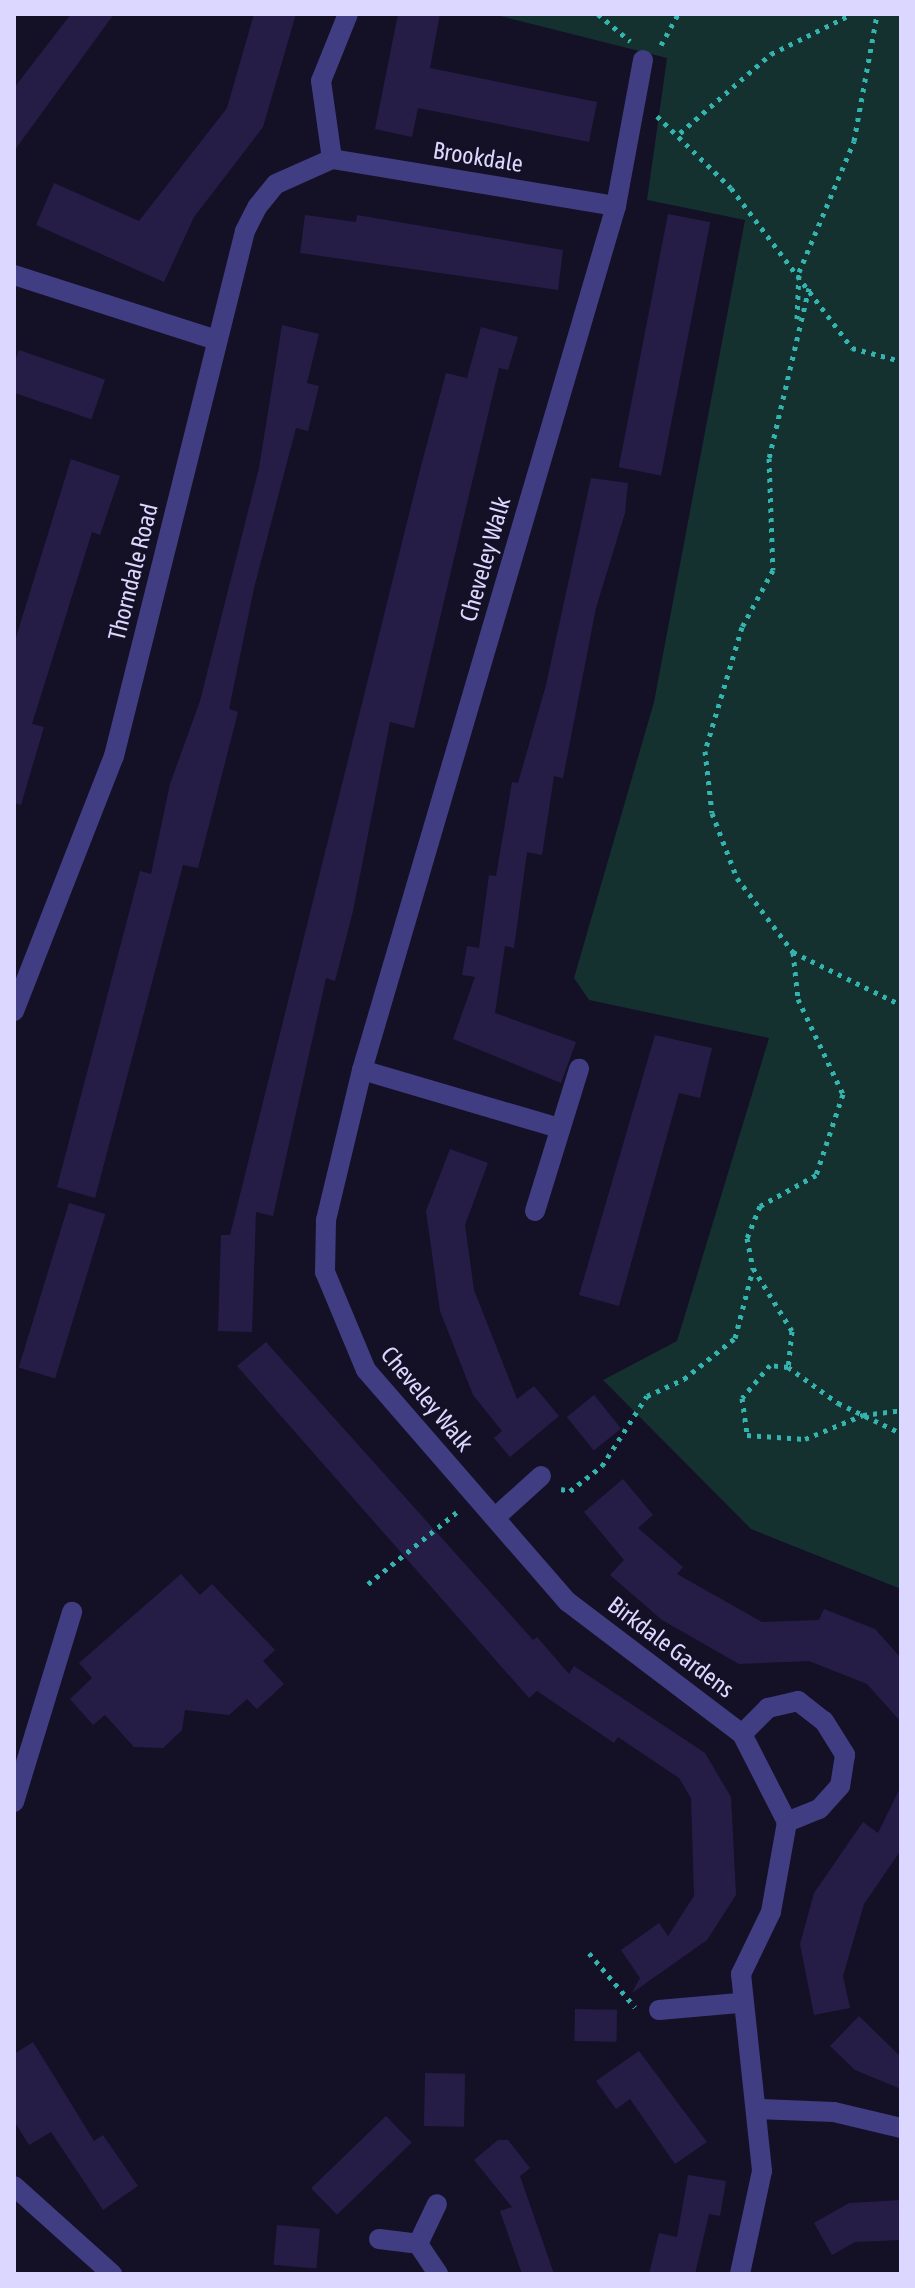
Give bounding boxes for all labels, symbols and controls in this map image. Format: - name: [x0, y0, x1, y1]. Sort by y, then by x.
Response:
- street label: Brookdale: [431, 136, 525, 178]
- street label: Cheveley Walk: [453, 493, 517, 625]
- street label: Thorndale Road: [102, 500, 164, 644]
- street label: Cheveley Walk: [375, 1341, 479, 1457]
- street label: Birkdale Gardens: [602, 1590, 740, 1704]

